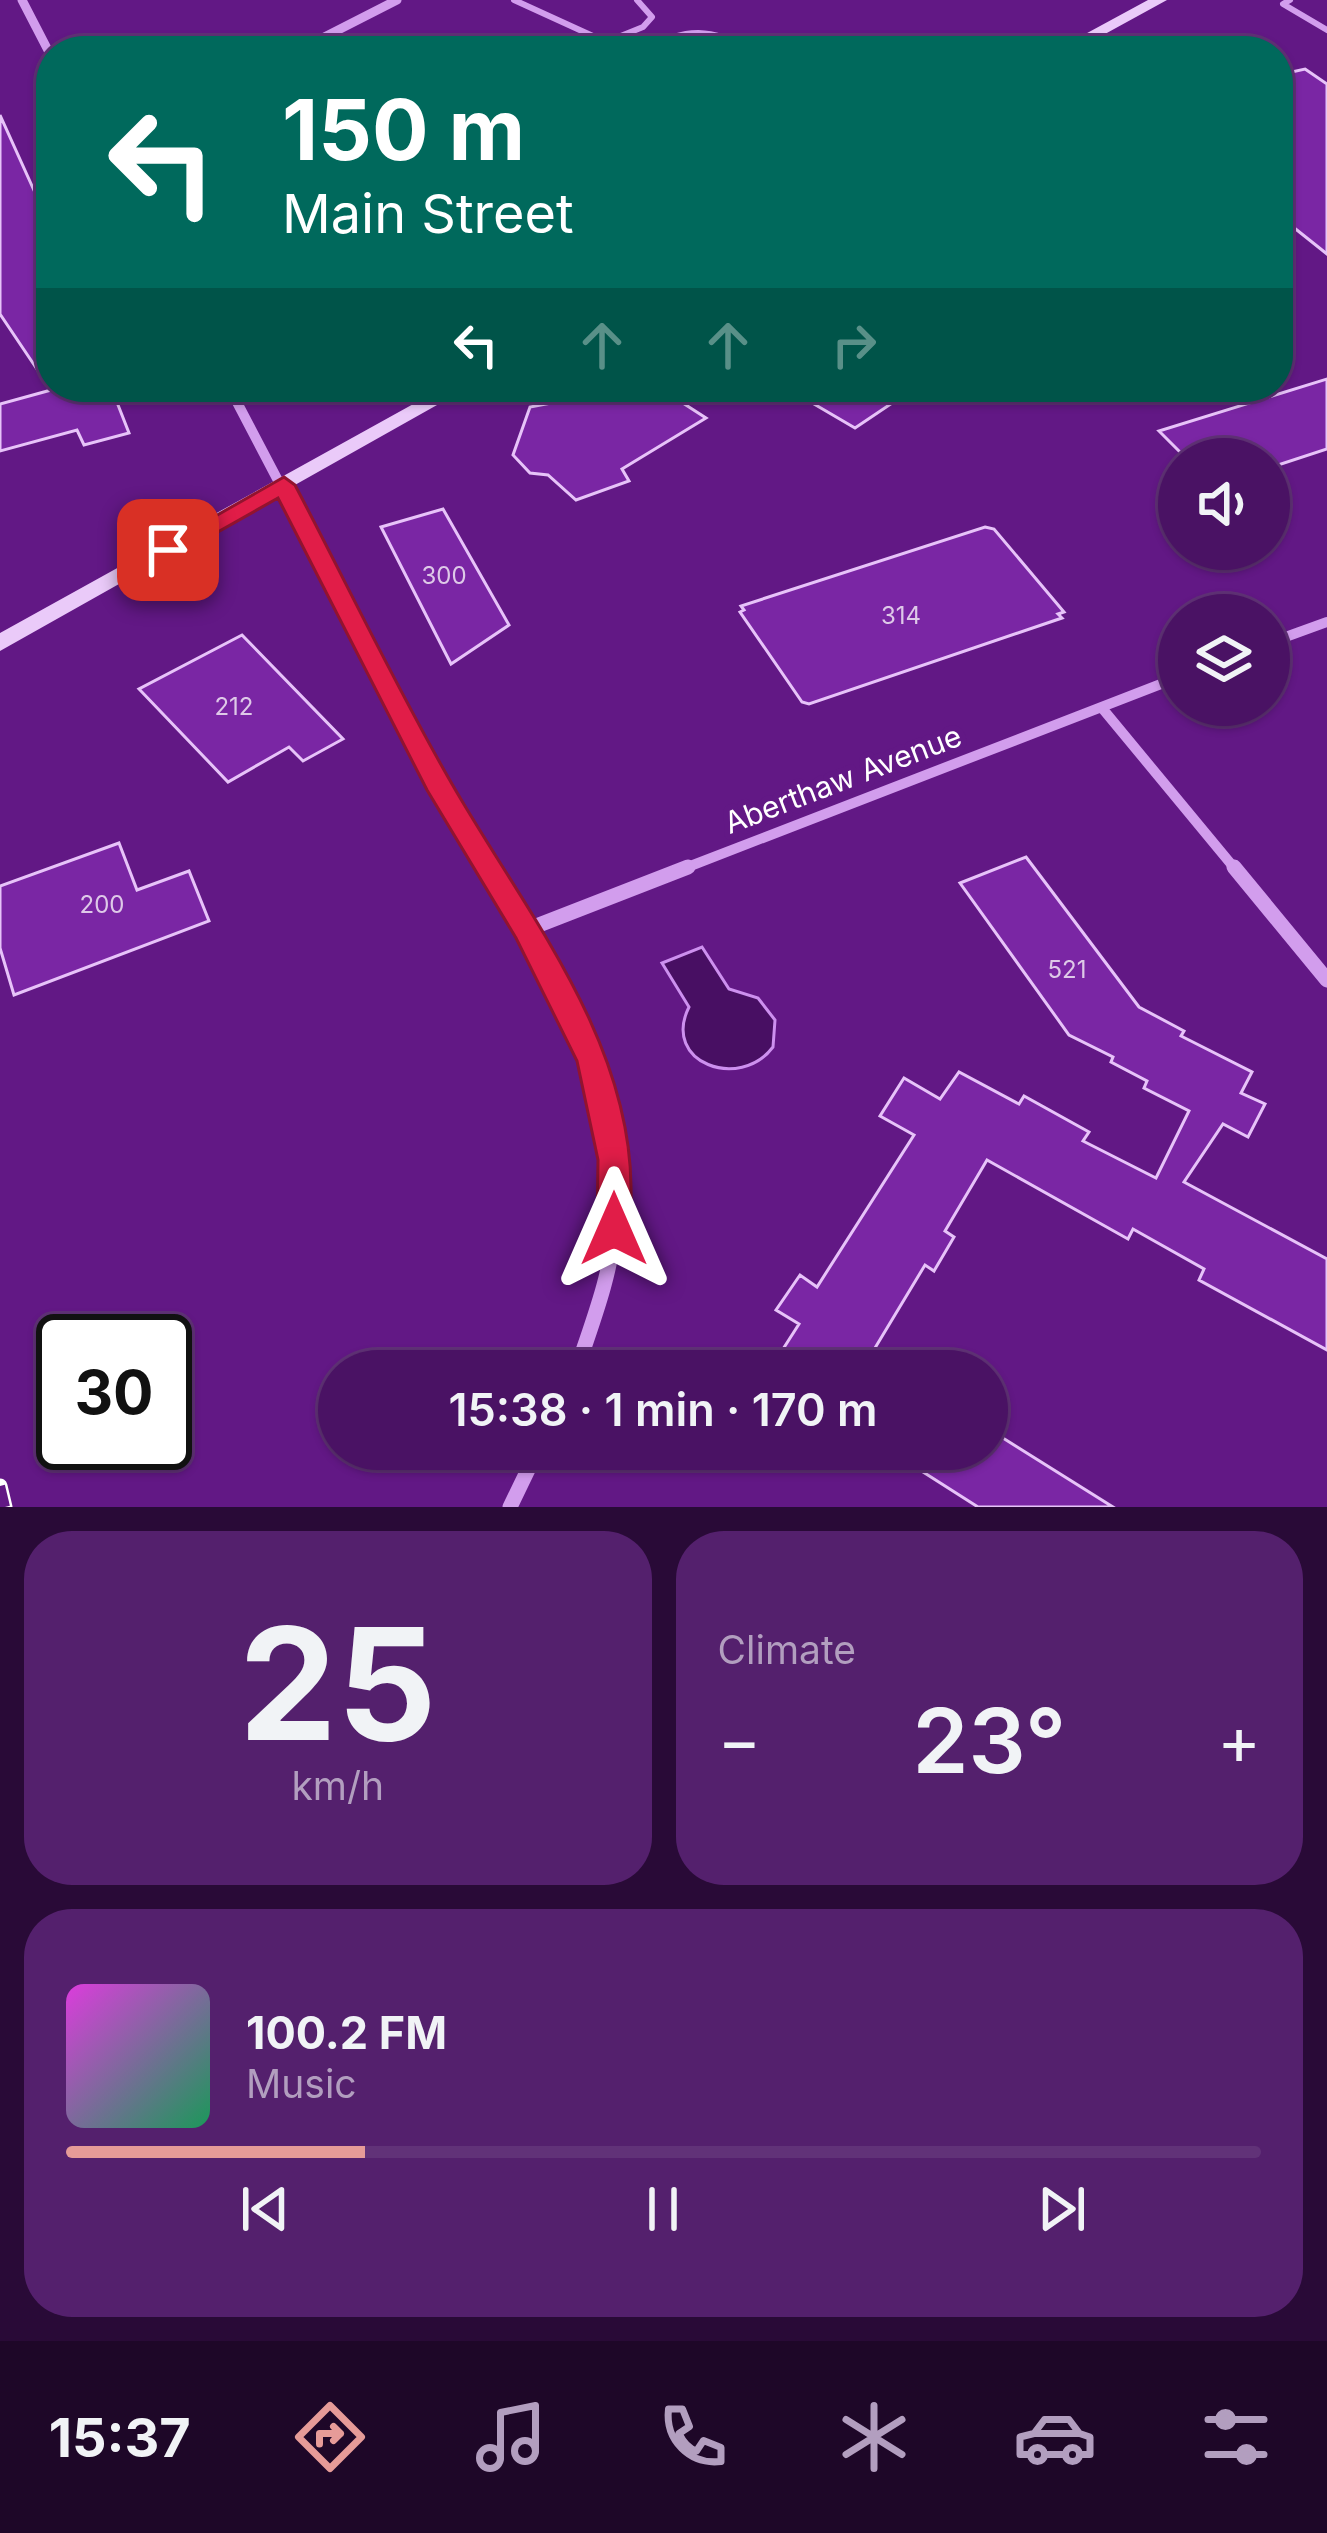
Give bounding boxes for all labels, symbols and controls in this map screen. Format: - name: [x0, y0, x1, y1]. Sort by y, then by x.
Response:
- text: 150 m: [282, 79, 525, 180]
- icon: left: [84, 84, 240, 240]
- text: Main Street: [282, 181, 574, 246]
- icon: left: [443, 312, 509, 378]
- icon: ahead: [569, 312, 635, 378]
- icon: ahead: [695, 312, 761, 378]
- icon: right: [821, 312, 887, 378]
- map controls: [1158, 438, 1290, 726]
- button: sound: [1158, 438, 1290, 570]
- pin: [117, 499, 219, 601]
- icon: arrive: [135, 517, 201, 583]
- house number: 300: [421, 561, 467, 590]
- button: layers: [1158, 594, 1290, 726]
- house number: 314: [881, 601, 921, 630]
- house number: 212: [214, 692, 254, 721]
- street label: Aberthaw Avenue: [719, 717, 966, 841]
- house number: 200: [80, 890, 124, 919]
- house number: 521: [1048, 955, 1087, 984]
- position arrow: [551, 1166, 677, 1292]
- speed limit sign: 30: [36, 1314, 192, 1470]
- text: 15:38 · 1 min · 170 m: [448, 1382, 878, 1437]
- text: 25: [239, 1589, 437, 1778]
- text: Climate: [718, 1626, 856, 1673]
- text: 23°: [912, 1686, 1066, 1795]
- text: −: [718, 1700, 761, 1780]
- text: +: [1217, 1700, 1261, 1780]
- text: km/h: [291, 1762, 384, 1809]
- text: 100.2 FM: [246, 2005, 447, 2060]
- text: Music: [246, 2060, 357, 2107]
- icon: previous: [232, 2176, 298, 2242]
- icon: pause: [630, 2176, 696, 2242]
- icon: next: [1029, 2176, 1095, 2242]
- icon: directions: [288, 2395, 372, 2479]
- icon: music: [469, 2395, 553, 2479]
- icon: phone: [651, 2395, 735, 2479]
- icon: climate: [832, 2395, 916, 2479]
- icon: car: [1013, 2395, 1097, 2479]
- icon: filters: [1194, 2395, 1278, 2479]
- text: 15:37: [49, 2405, 191, 2470]

